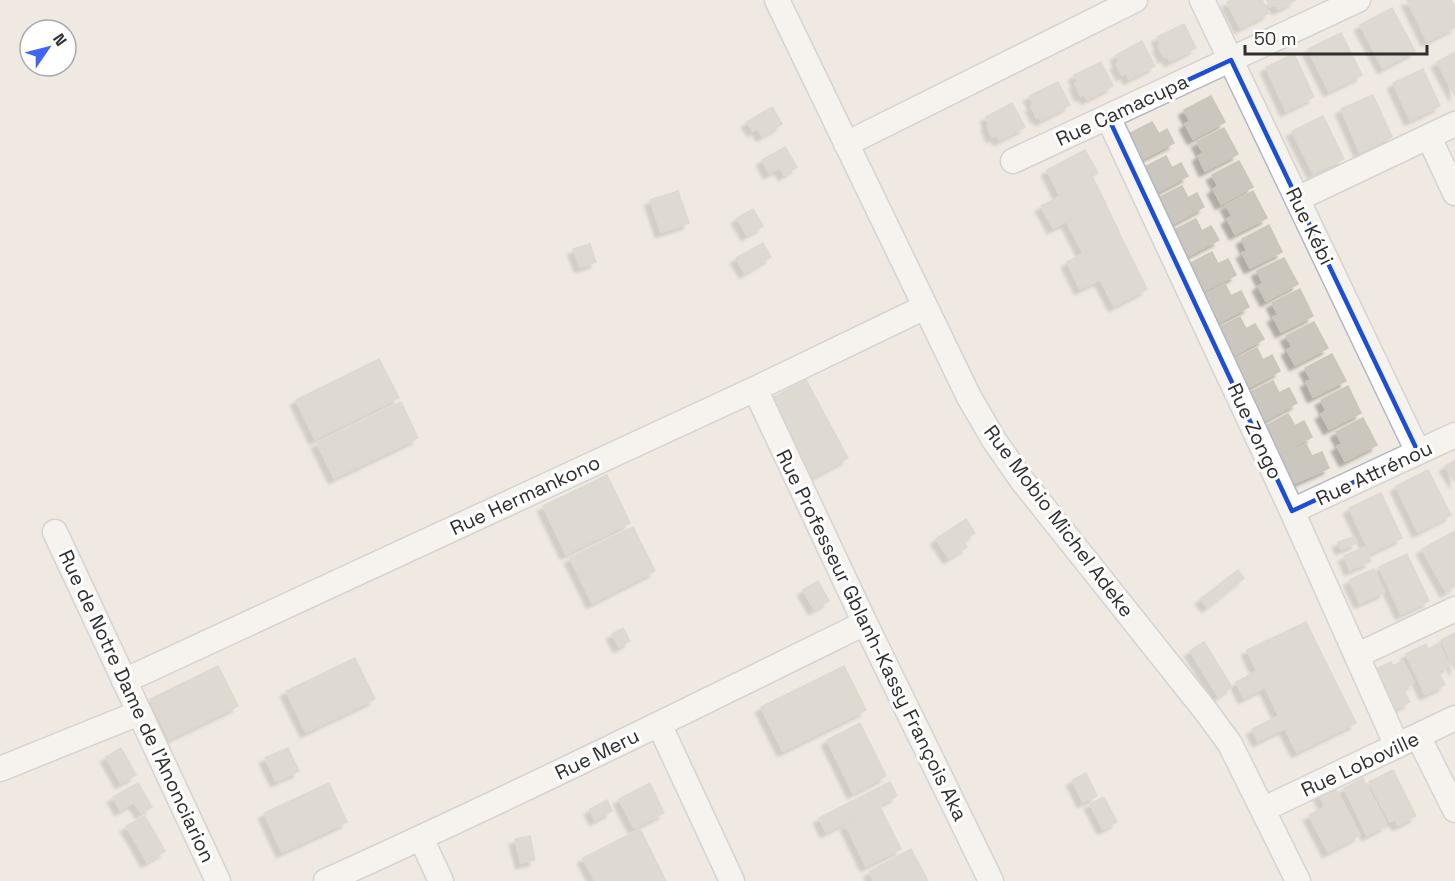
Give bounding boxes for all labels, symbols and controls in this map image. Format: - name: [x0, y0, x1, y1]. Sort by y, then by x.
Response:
- north arrow: [18, 18, 78, 78]
- scale bar: [1245, 18, 1426, 56]
- text: 50 m: [1254, 27, 1296, 50]
- text: N: [48, 29, 72, 50]
- street label: Rue Camacupa: [1052, 68, 1192, 152]
- street label: Rue Kébi: [1280, 183, 1340, 269]
- street label: Rue Zongo: [1221, 379, 1289, 483]
- street label: Rue Mobio Michel Adeke: [978, 420, 1140, 622]
- street label: Rue Attrénou: [1312, 435, 1436, 511]
- street label: Rue Professeur Gblanh-Kassy François Aka: [770, 445, 974, 825]
- street label: Rue Hermankono: [446, 449, 604, 541]
- street label: Rue de Notre Dame de l'Anonciarion: [53, 545, 221, 867]
- street label: Rue Meru: [551, 722, 643, 786]
- street label: Rue Loboville: [1297, 725, 1423, 803]

